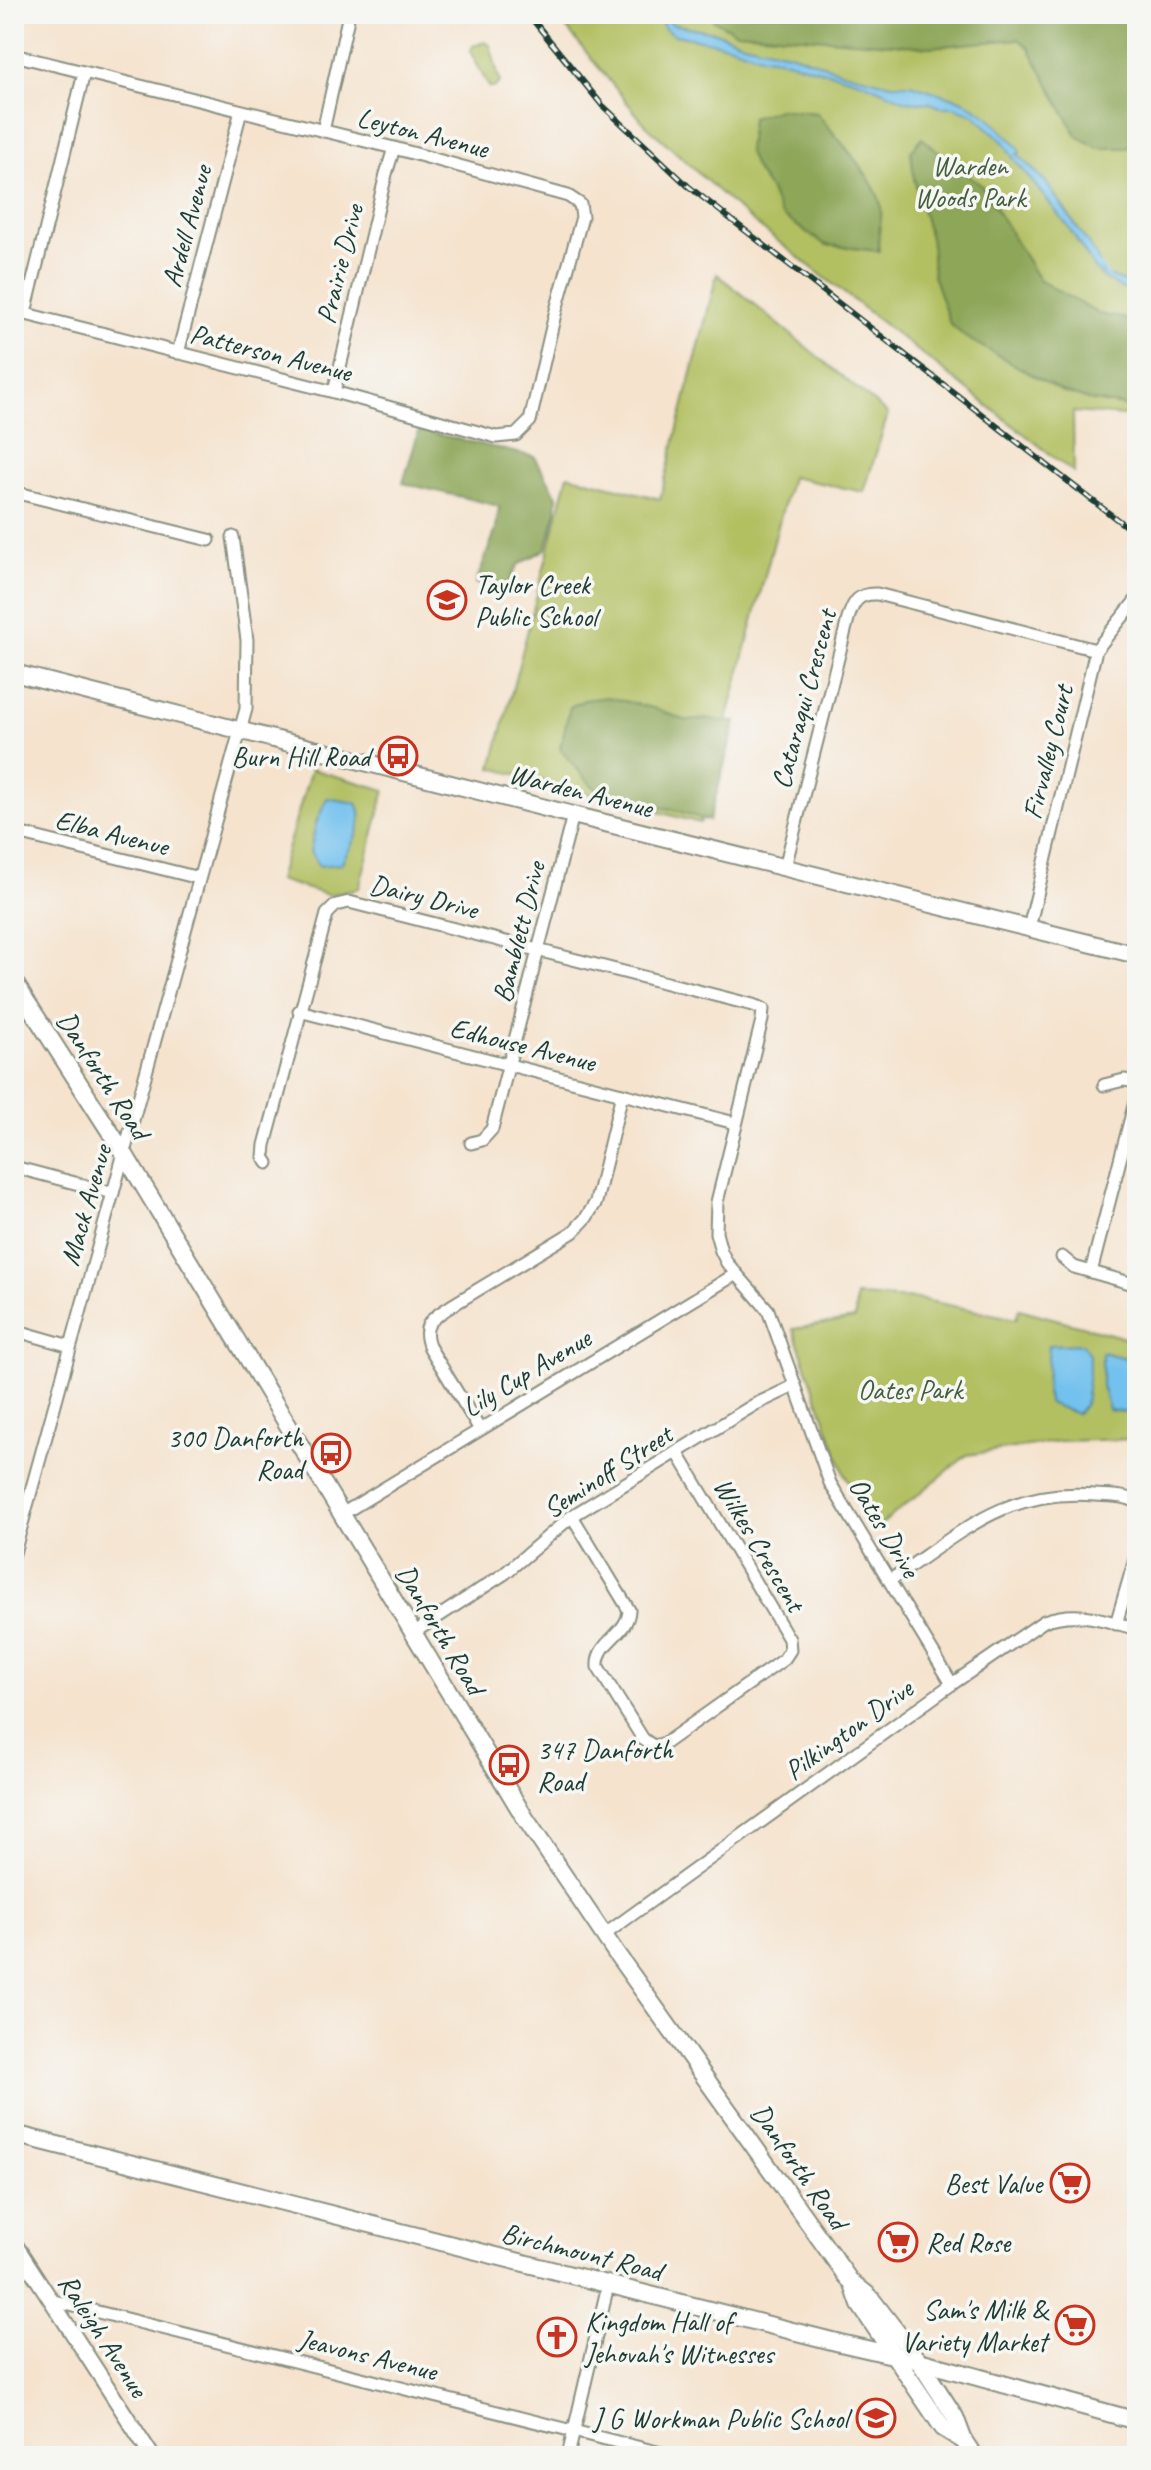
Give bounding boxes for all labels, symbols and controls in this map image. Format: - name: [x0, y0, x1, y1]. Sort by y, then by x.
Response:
- street label: Leyton Avenue: [354, 99, 494, 166]
- park label: Warden Woods Park: [915, 148, 1028, 215]
- street label: Ardell Avenue: [153, 160, 220, 291]
- street label: Prairie Drive: [308, 199, 372, 327]
- street label: Patterson Avenue: [187, 316, 357, 390]
- place label: Taylor Creek Public School: [475, 567, 602, 634]
- school or university icon: Taylor Creek Public School: [426, 579, 468, 621]
- street label: Cataraqui Crescent: [763, 603, 845, 792]
- street label: Firvalley Court: [1014, 679, 1082, 823]
- bus stop icon: Burn Hill Road: [377, 735, 419, 777]
- place label: Burn Hill Road: [232, 739, 374, 774]
- street label: Warden Avenue: [506, 756, 658, 826]
- street label: Elba Avenue: [52, 802, 174, 864]
- street label: Bamblett Drive: [484, 856, 553, 1006]
- street label: Dairy Drive: [366, 866, 483, 927]
- street label: Danforth Road: [49, 1005, 160, 1149]
- street label: Edhouse Avenue: [447, 1010, 601, 1080]
- street label: Mack Avenue: [52, 1139, 120, 1269]
- street label: Lily Cup Avenue: [456, 1319, 599, 1425]
- park label: Oates Park: [858, 1372, 965, 1407]
- street label: Seminoff Street: [536, 1415, 681, 1526]
- place label: 300 Danforth Road: [167, 1420, 307, 1487]
- bus stop icon: 300 Danforth Road: [310, 1432, 352, 1474]
- street label: Wilkes Crescent: [706, 1471, 815, 1620]
- street label: Oates Drive: [841, 1471, 929, 1585]
- street label: Danforth Road: [388, 1558, 495, 1704]
- street label: Pilkington Drive: [777, 1670, 921, 1788]
- place label: 347 Danforth Road: [537, 1732, 674, 1799]
- bus stop icon: 347 Danforth Road: [488, 1744, 530, 1786]
- street label: Danforth Road: [743, 2097, 858, 2239]
- supermarket icon: Best Value: [1049, 2162, 1091, 2204]
- place label: Best Value: [945, 2166, 1044, 2201]
- street label: Birchmount Road: [498, 2215, 670, 2289]
- supermarket icon: Red Rose: [877, 2221, 919, 2263]
- place label: Red Rose: [926, 2225, 1012, 2260]
- street label: Raleigh Avenue: [51, 2267, 157, 2405]
- place label: Sam's Milk & Variety Market: [901, 2292, 1051, 2359]
- place label: Kingdom Hall of Jehovah's Witnesses: [583, 2304, 776, 2371]
- supermarket icon: Sam's Milk & Variety Market: [1054, 2304, 1096, 2346]
- church icon: Kingdom Hall of Jehovah's Witnesses: [536, 2316, 578, 2358]
- street label: Jeavons Avenue: [293, 2320, 442, 2389]
- school or university icon: J G Workman Public School: [855, 2397, 897, 2439]
- place label: J G Workman Public School: [591, 2401, 853, 2436]

